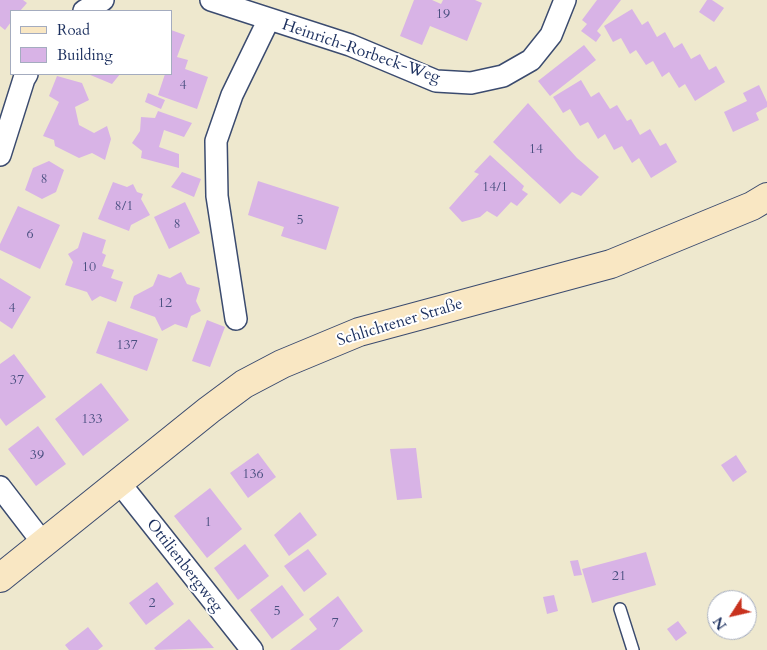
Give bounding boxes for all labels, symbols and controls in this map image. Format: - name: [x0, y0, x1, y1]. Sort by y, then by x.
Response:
- house number: 19: [436, 7, 450, 23]
- legend: [10, 10, 172, 75]
- street label: Heinrich-Rorbeck-Weg: [279, 16, 443, 88]
- text: Road: [57, 20, 90, 40]
- text: Building: [57, 45, 113, 65]
- house number: 4: [179, 78, 187, 94]
- house number: 14: [529, 142, 543, 158]
- house number: 8: [40, 172, 48, 188]
- house number: 14/1: [482, 180, 508, 196]
- house number: 8/1: [115, 199, 133, 215]
- house number: 5: [296, 213, 304, 229]
- house number: 8: [173, 217, 181, 233]
- house number: 6: [26, 227, 34, 243]
- house number: 10: [82, 260, 96, 276]
- street label: Schlichtener Straße: [335, 295, 465, 351]
- house number: 12: [158, 296, 172, 312]
- house number: 4: [8, 301, 16, 317]
- house number: 137: [116, 338, 138, 354]
- house number: 37: [10, 373, 24, 389]
- house number: 133: [81, 412, 103, 428]
- house number: 39: [30, 448, 44, 464]
- house number: 136: [242, 467, 264, 483]
- house number: 1: [204, 515, 212, 531]
- street label: Ottilienbergweg: [142, 516, 226, 616]
- house number: 21: [612, 569, 626, 585]
- north arrow: [707, 590, 757, 640]
- house number: 2: [148, 596, 156, 612]
- house number: 5: [273, 604, 281, 620]
- text: N: [709, 613, 731, 634]
- house number: 7: [331, 616, 339, 632]

